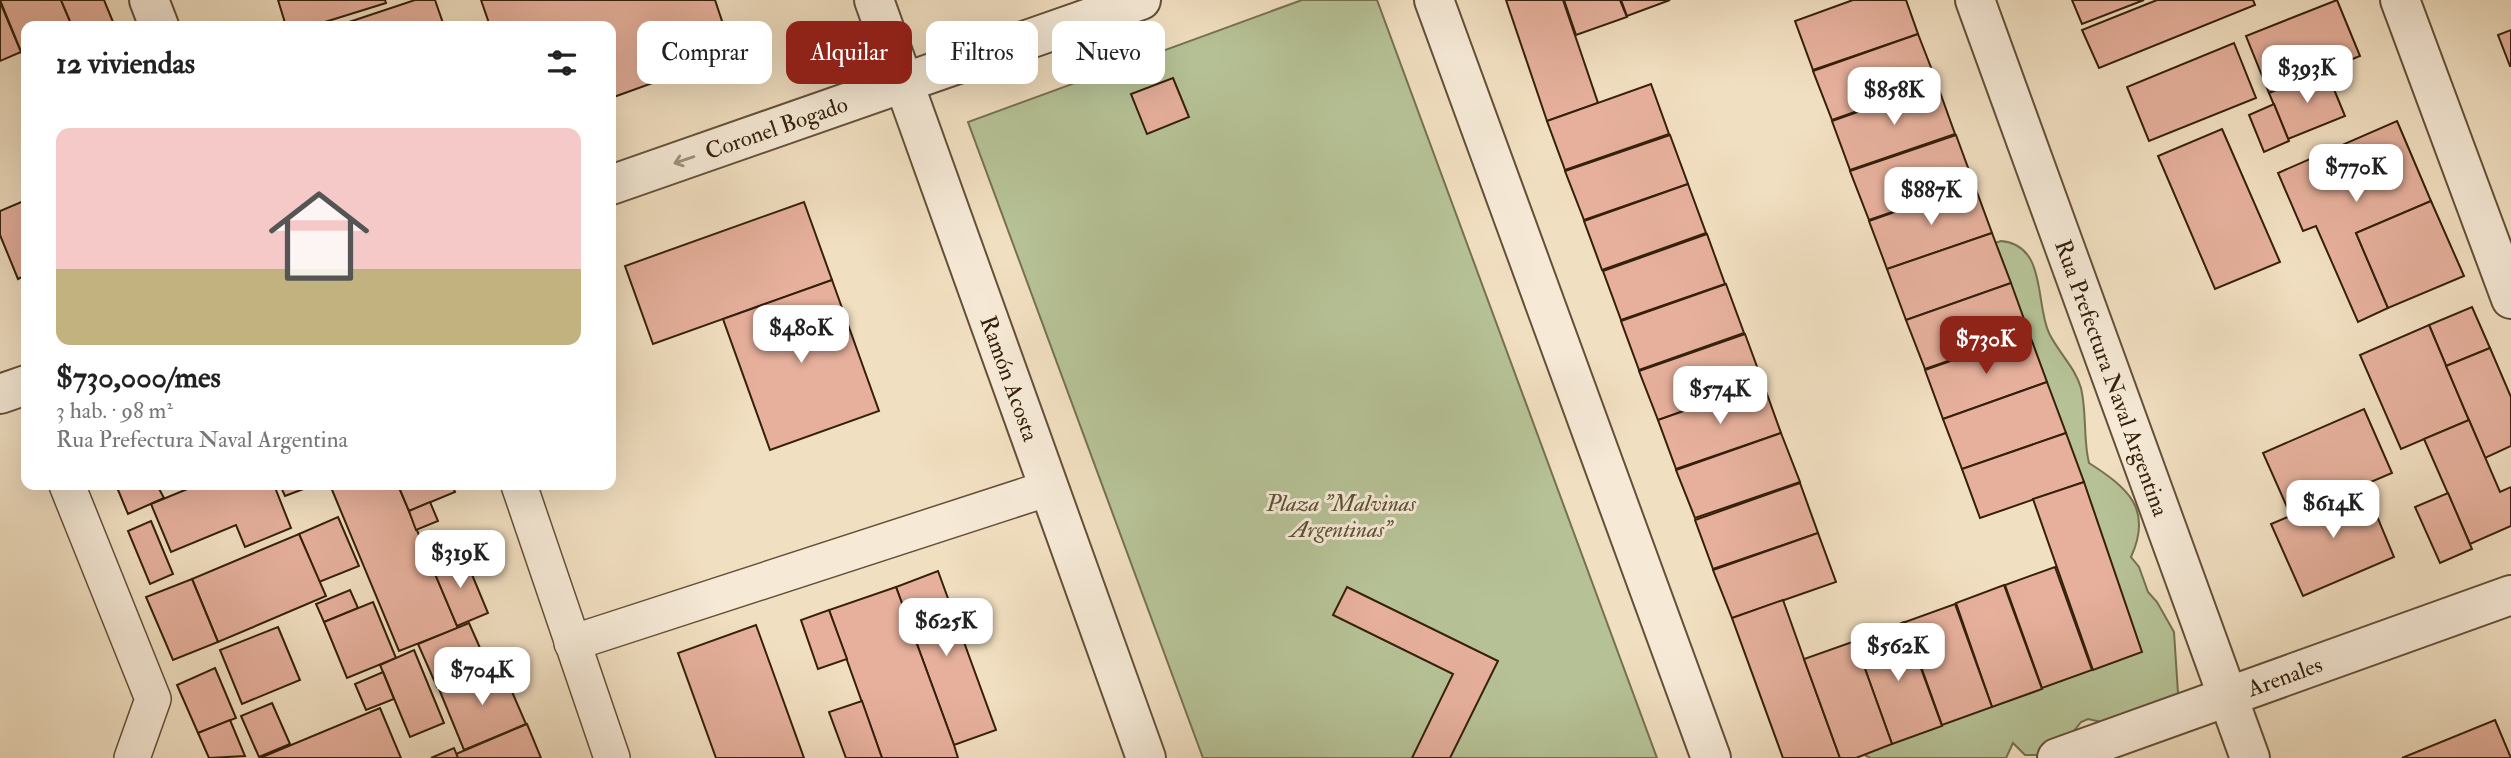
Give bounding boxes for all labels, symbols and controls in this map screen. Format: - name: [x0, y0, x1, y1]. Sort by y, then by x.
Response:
- chip: Comprar: [637, 21, 772, 84]
- chip: Alquilar: [786, 21, 912, 84]
- chip: Filtros: [926, 21, 1038, 84]
- chip: Nuevo: [1052, 21, 1165, 84]
- icon: filters: [543, 44, 581, 82]
- text: 12 viviendas: [56, 45, 195, 82]
- pin: $393K: [2258, 46, 2356, 105]
- text: $393K: [2278, 53, 2336, 82]
- pin: $858K: [1845, 68, 1943, 127]
- text: $858K: [1864, 75, 1924, 104]
- street label: Coronel Bogado: [701, 90, 852, 166]
- pin: $770K: [2307, 144, 2405, 204]
- text: $770K: [2325, 152, 2387, 181]
- one-way arrow: [673, 155, 695, 167]
- pin: $887K: [1882, 168, 1980, 227]
- icon: home: [256, 173, 382, 299]
- text: $887K: [1900, 175, 1962, 204]
- street label: Rua Prefectura Naval Argentina: [2048, 236, 2175, 521]
- pin: $480K: [752, 306, 850, 365]
- street label: Ramón Acosta: [973, 312, 1045, 446]
- text: $480K: [769, 313, 833, 342]
- pin: $730K: [1937, 316, 2035, 376]
- text: $730K: [1956, 324, 2016, 353]
- text: $730,000/mes: [56, 359, 221, 396]
- pin: $574K: [1671, 366, 1769, 426]
- text: $574K: [1689, 374, 1751, 403]
- text: 3 hab. · 98 m²: [56, 396, 173, 425]
- text: Rua Prefectura Naval Argentina: [56, 425, 348, 454]
- pin: $614K: [2284, 480, 2382, 540]
- text: $614K: [2302, 488, 2364, 517]
- park label: Plaza "Malvinas Argentinas": [1265, 489, 1416, 544]
- pin: $319K: [411, 530, 509, 590]
- text: $319K: [431, 538, 489, 567]
- pin: $625K: [897, 598, 995, 658]
- text: $625K: [915, 606, 977, 635]
- pin: $562K: [1849, 624, 1947, 683]
- text: $562K: [1867, 631, 1929, 660]
- pin: $704K: [433, 648, 531, 707]
- street label: Arenales: [2243, 650, 2326, 704]
- text: $704K: [450, 655, 514, 684]

